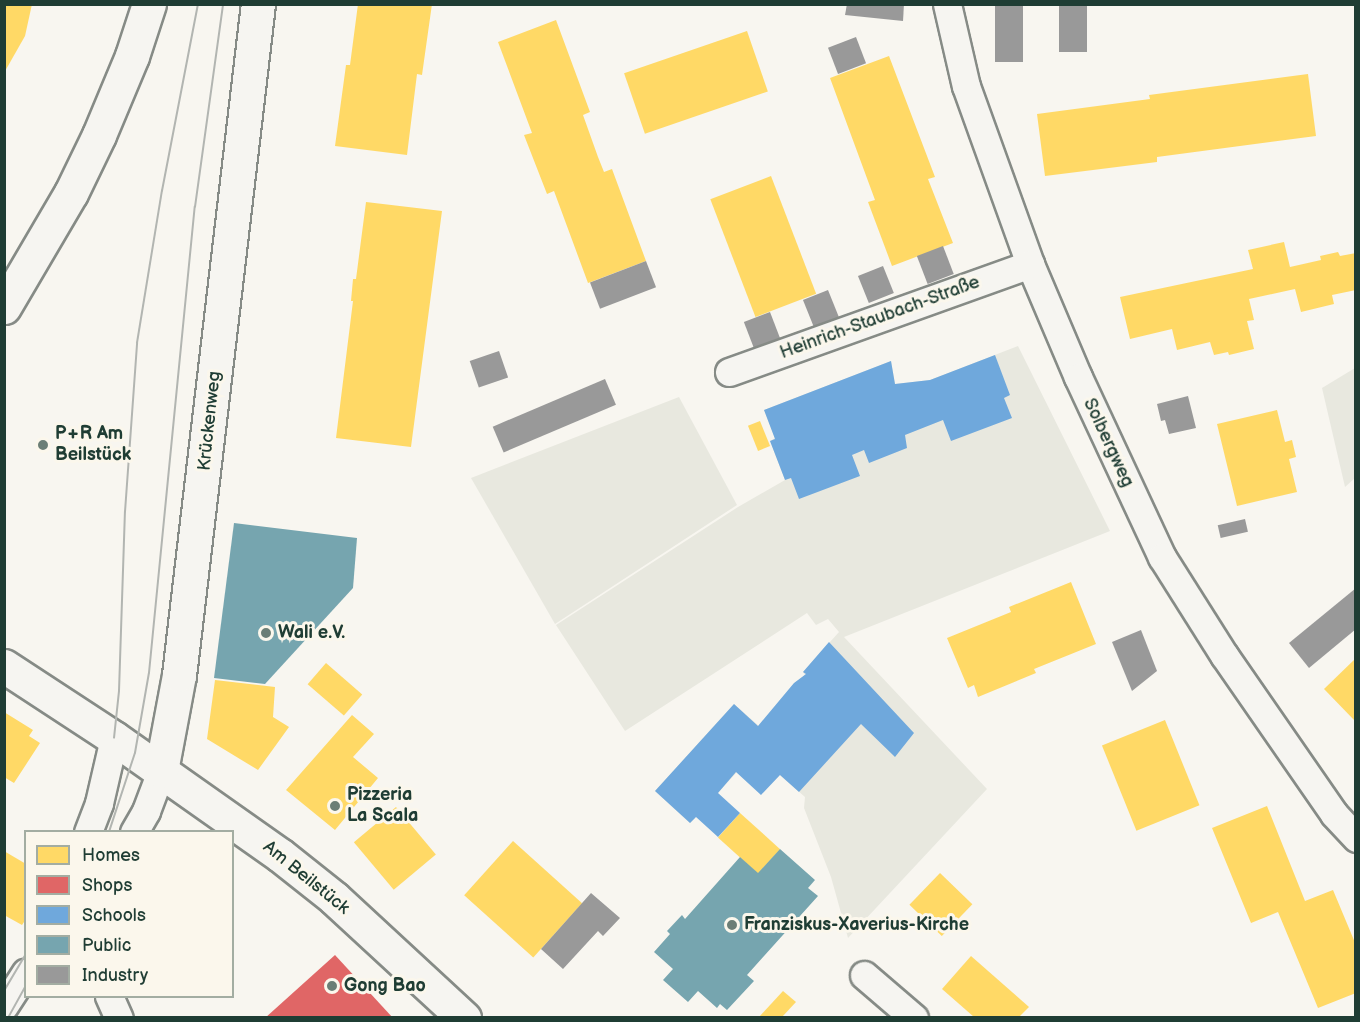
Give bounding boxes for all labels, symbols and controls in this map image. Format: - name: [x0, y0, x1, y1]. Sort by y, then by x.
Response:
- street label: Heinrich-Staubach-Straße: [777, 272, 983, 364]
- street label: Krückenweg: [194, 370, 226, 472]
- street label: Solbergweg: [1078, 395, 1138, 491]
- place label: P+R Am Beilstück: [55, 424, 131, 466]
- marker: P+R Am Beilstück: [36, 438, 50, 452]
- place label: Wali e.V.: [278, 622, 345, 644]
- marker: Wali e.V.: [259, 626, 273, 640]
- place label: Pizzeria La Scala: [347, 785, 418, 828]
- marker: Pizzeria La Scala: [328, 799, 342, 813]
- legend: [24, 830, 234, 998]
- street label: Am Beilstück: [258, 837, 354, 919]
- text: Homes: [82, 845, 140, 866]
- text: Shops: [82, 875, 132, 896]
- text: Schools: [82, 905, 146, 926]
- place label: Franziskus-Xaverius-Kirche: [744, 914, 969, 936]
- marker: Franziskus-Xaverius-Kirche: [725, 918, 739, 932]
- text: Public: [82, 935, 131, 956]
- text: Industry: [82, 965, 148, 986]
- place label: Gong Bao: [344, 975, 426, 997]
- marker: Gong Bao: [325, 979, 339, 993]

